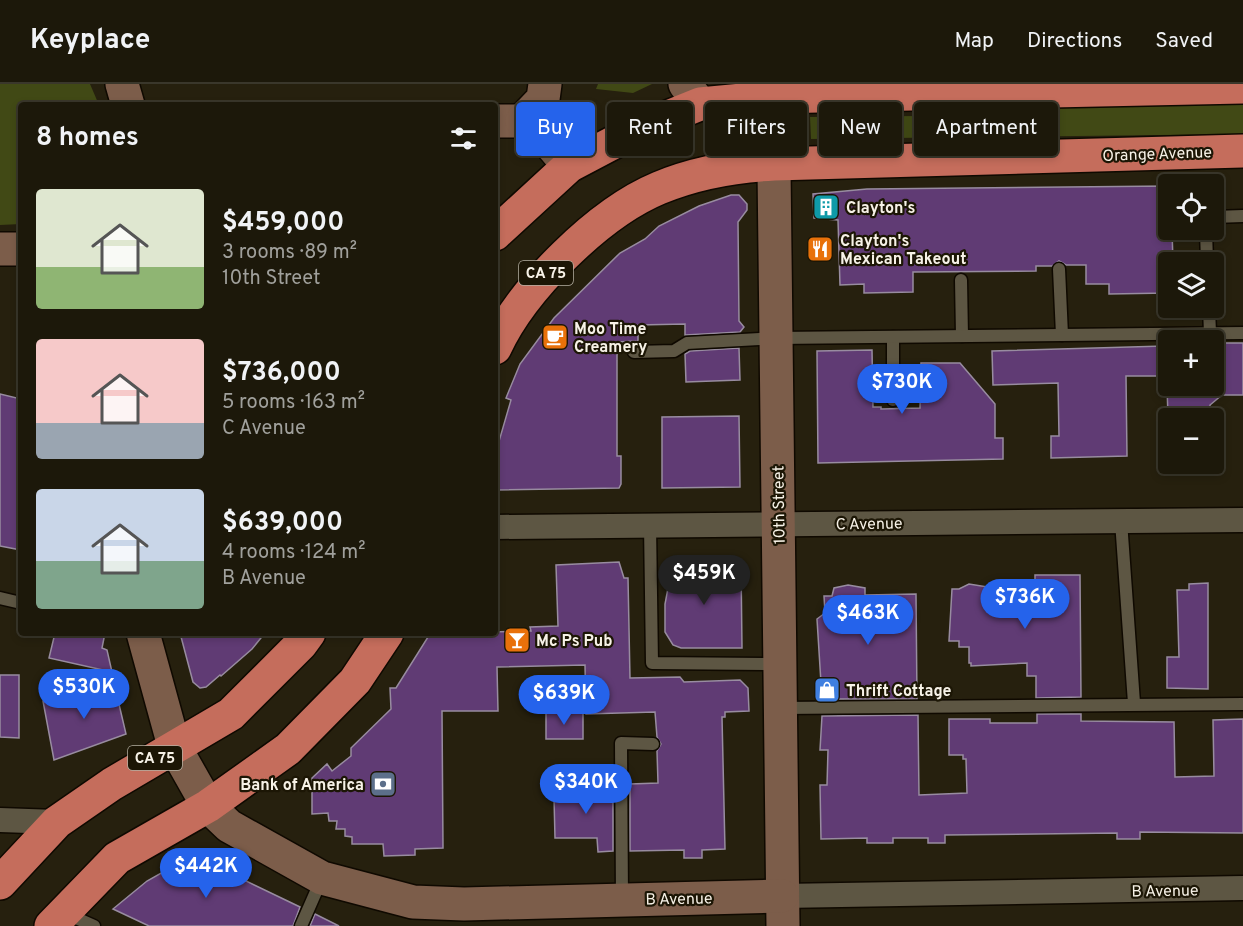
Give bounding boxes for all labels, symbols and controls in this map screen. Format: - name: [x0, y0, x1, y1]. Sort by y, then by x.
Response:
- text: Keyplace: [30, 23, 150, 59]
- text: Map: [954, 28, 994, 55]
- text: Directions: [1027, 28, 1122, 55]
- text: Saved: [1155, 28, 1213, 55]
- chip: Buy: [516, 102, 595, 156]
- chip: Rent: [607, 102, 693, 156]
- chip: Filters: [705, 102, 807, 156]
- chip: New: [819, 102, 902, 156]
- chip: Apartment: [914, 102, 1058, 156]
- text: 8 homes: [36, 122, 139, 155]
- icon: filters: [447, 122, 480, 155]
- street label: Orange Avenue: [1102, 143, 1212, 167]
- map controls: [1158, 174, 1224, 474]
- button: locate: [1158, 174, 1224, 240]
- building icon: Clayton's: [811, 192, 841, 222]
- place label: Clayton's: [846, 199, 915, 219]
- text: $459,000: [222, 207, 344, 240]
- icon: home: [84, 213, 156, 285]
- place label: Clayton's Mexican Takeout: [840, 232, 966, 270]
- restaurant icon: Clayton's Mexican Takeout: [805, 234, 835, 264]
- text: 3 rooms · 89 m²: [222, 240, 357, 266]
- button: layers: [1158, 252, 1224, 318]
- road number: CA 75: [519, 261, 573, 285]
- text: 10th Street: [222, 266, 320, 292]
- place label: Moo Time Creamery: [574, 320, 647, 358]
- cafe icon: Moo Time Creamery: [540, 322, 570, 352]
- button: +: [1158, 330, 1224, 396]
- text: $736,000: [222, 357, 341, 390]
- icon: home: [84, 363, 156, 435]
- pin: $730K: [860, 364, 944, 415]
- text: $730K: [871, 370, 933, 396]
- text: 5 rooms · 163 m²: [222, 390, 365, 416]
- button: −: [1158, 408, 1224, 474]
- text: C Avenue: [222, 416, 306, 442]
- street label: 10th Street: [769, 465, 791, 545]
- text: $639,000: [222, 507, 343, 540]
- icon: home: [84, 513, 156, 585]
- street label: C Avenue: [835, 514, 903, 536]
- text: 4 rooms · 124 m²: [222, 540, 365, 566]
- pin: $459K: [662, 555, 746, 606]
- text: $459K: [672, 561, 736, 587]
- text: B Avenue: [222, 566, 306, 592]
- pin: $736K: [983, 579, 1067, 630]
- text: $736K: [995, 585, 1055, 611]
- pin: $463K: [826, 595, 910, 646]
- text: $463K: [836, 601, 900, 627]
- bar icon: Mc Ps Pub: [502, 625, 532, 655]
- place label: Mc Ps Pub: [536, 632, 613, 652]
- pin: $530K: [42, 669, 126, 720]
- text: $530K: [52, 675, 116, 701]
- pin: $639K: [522, 675, 606, 726]
- shop icon: Thrift Cottage: [812, 675, 842, 705]
- text: $639K: [533, 681, 595, 707]
- place label: Thrift Cottage: [846, 682, 952, 702]
- road number: CA 75: [128, 746, 182, 770]
- pin: $340K: [544, 764, 628, 815]
- bank icon: Bank of America: [368, 769, 398, 799]
- text: $340K: [554, 770, 618, 796]
- place label: Bank of America: [240, 776, 364, 796]
- pin: $442K: [164, 848, 248, 899]
- text: $442K: [174, 854, 238, 880]
- street label: B Avenue: [1131, 881, 1199, 903]
- street label: B Avenue: [645, 889, 713, 911]

